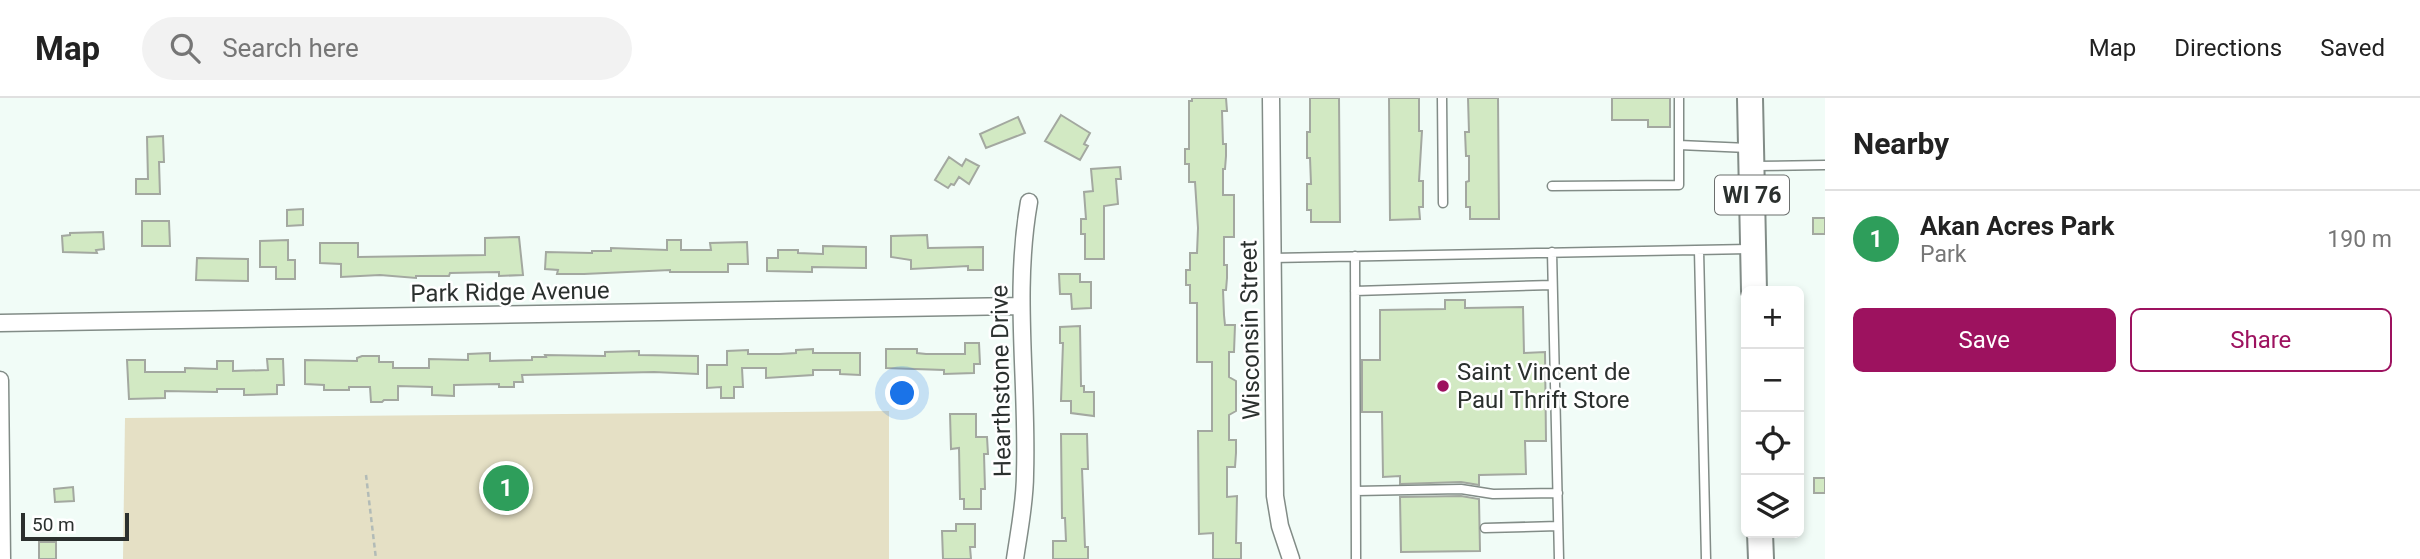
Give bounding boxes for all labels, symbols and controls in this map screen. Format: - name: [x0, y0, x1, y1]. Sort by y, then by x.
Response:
- search box: [142, 17, 632, 80]
- text: Map: [35, 29, 100, 68]
- icon: search: [166, 29, 204, 67]
- text: Search here: [222, 33, 359, 63]
- text: Map: [2089, 34, 2136, 62]
- text: Directions: [2174, 34, 2282, 62]
- text: Saved: [2320, 34, 2385, 62]
- text: Nearby: [1853, 126, 1949, 161]
- road number: WI 76: [1715, 176, 1789, 214]
- text: Akan Acres Park: [1920, 211, 2114, 241]
- text: 1: [1869, 226, 1883, 253]
- text: 190 m: [2327, 226, 2392, 253]
- street label: Wisconsin Street: [1234, 240, 1266, 420]
- text: Park: [1920, 241, 1966, 268]
- street label: Park Ridge Avenue: [410, 276, 610, 308]
- street label: Hearthstone Drive: [985, 285, 1017, 477]
- map controls: [1741, 286, 1804, 538]
- button: +: [1741, 286, 1804, 349]
- button: Save: [1853, 308, 2116, 372]
- button: Share: [2130, 308, 2392, 372]
- button: −: [1741, 349, 1804, 412]
- place label: Saint Vincent de Paul Thrift Store: [1457, 358, 1630, 414]
- your location: [885, 376, 919, 410]
- marker: Saint Vincent de Paul Thrift Store: [1435, 378, 1451, 394]
- button: locate: [1741, 412, 1804, 475]
- pin: 1: [483, 462, 529, 514]
- button: layers: [1741, 475, 1804, 538]
- scale bar: [21, 510, 130, 542]
- text: 50 m: [32, 513, 75, 536]

